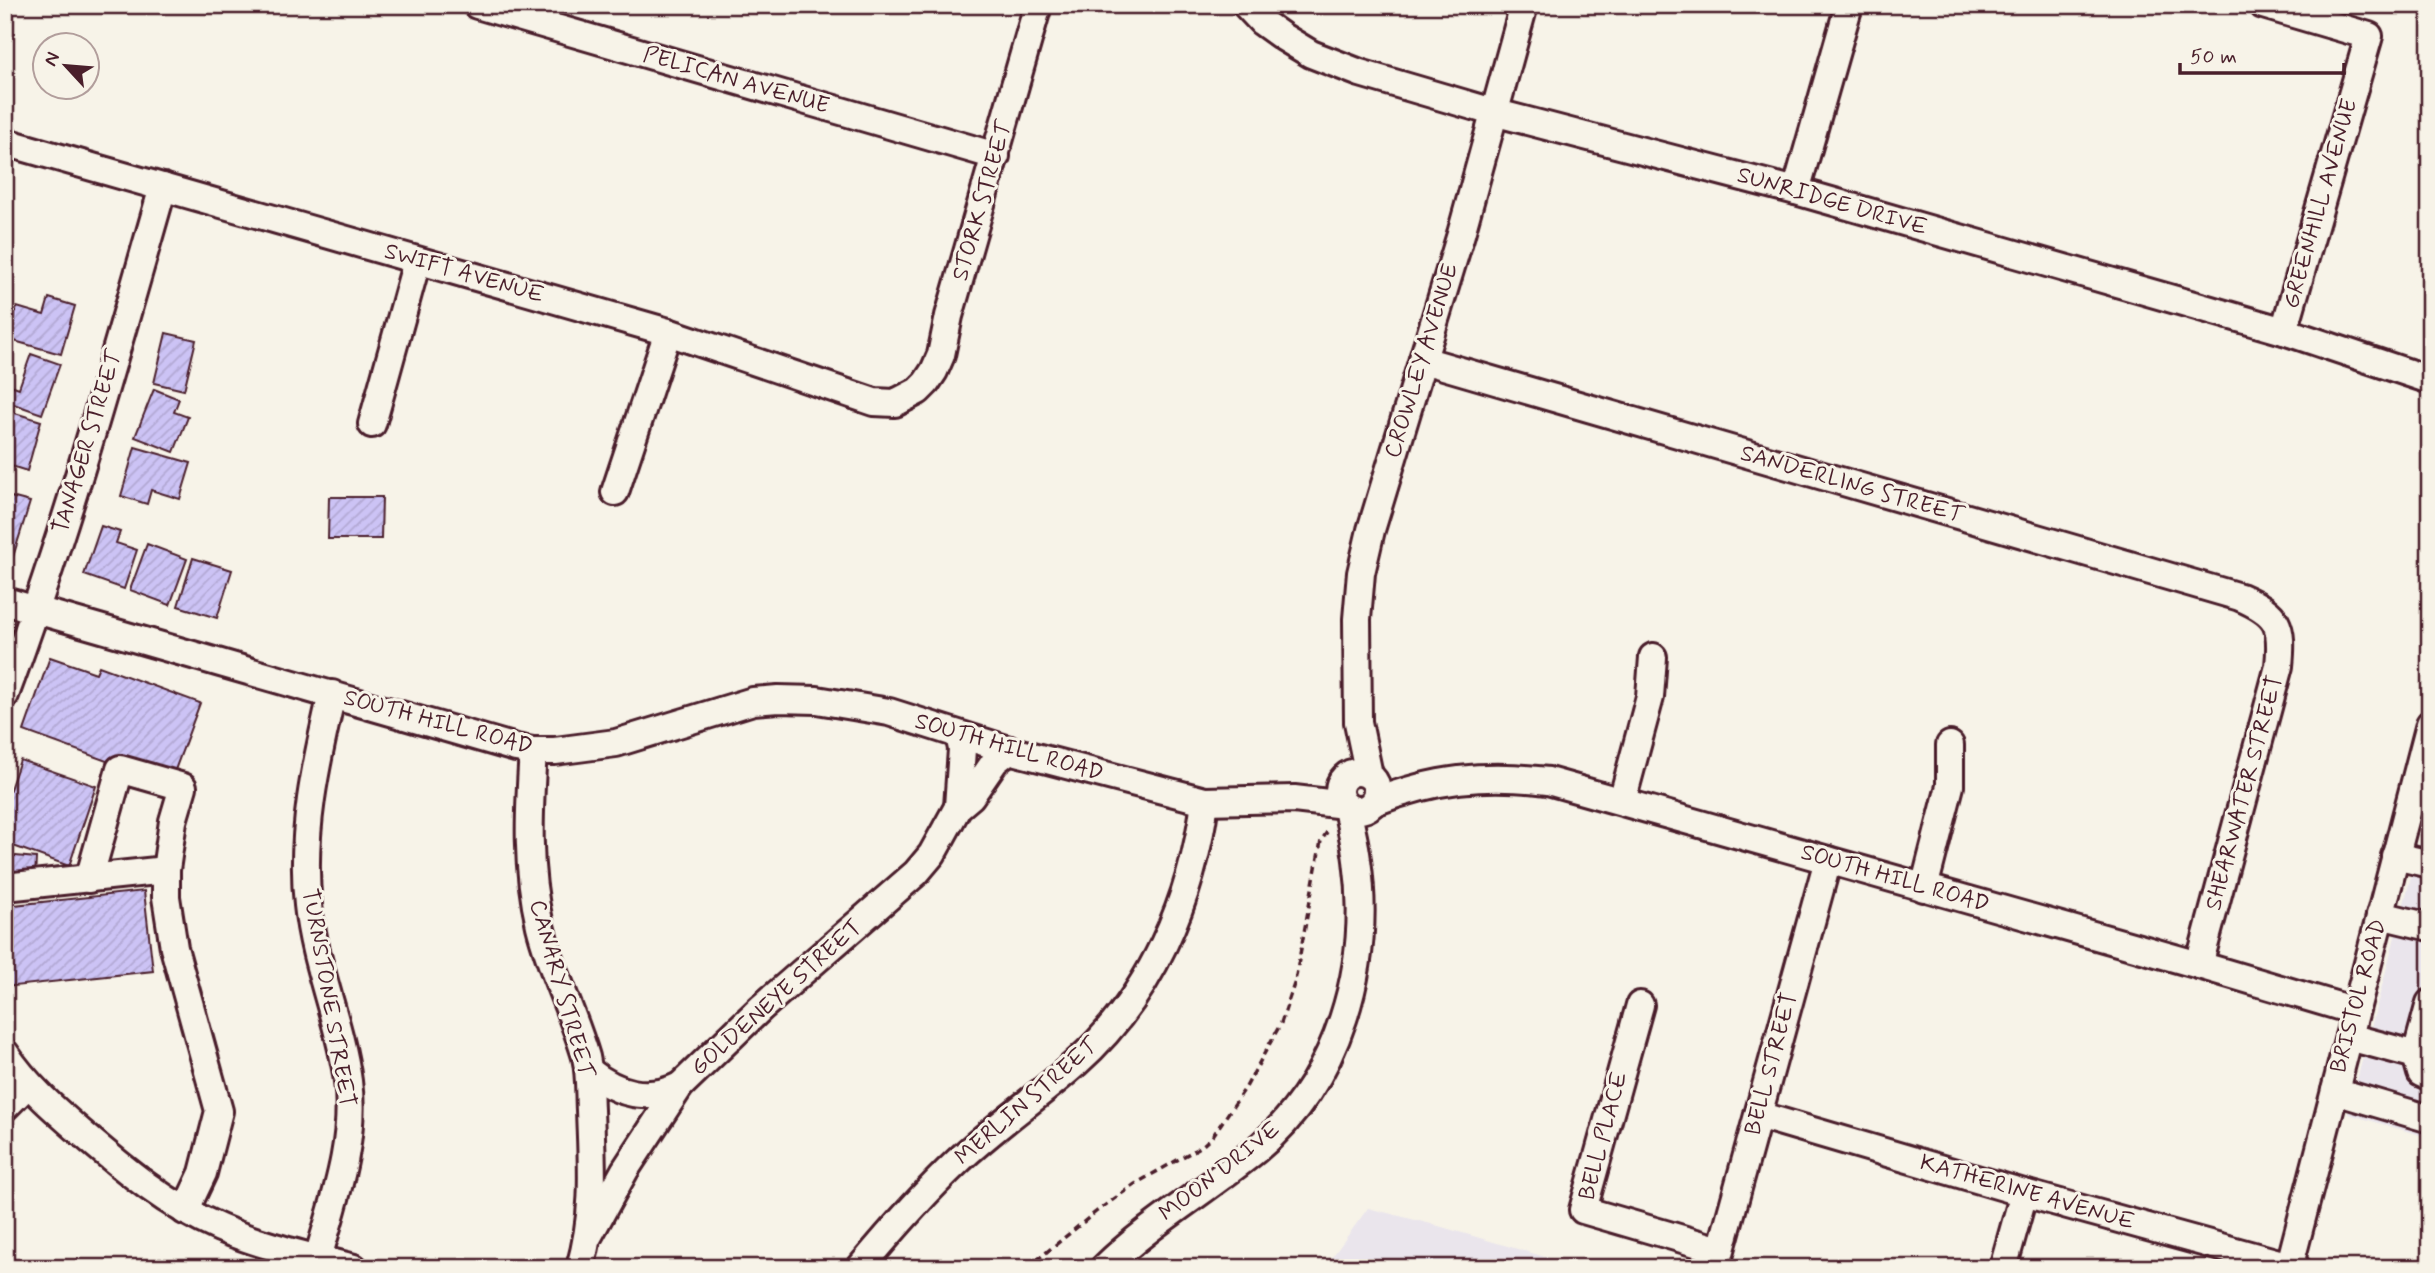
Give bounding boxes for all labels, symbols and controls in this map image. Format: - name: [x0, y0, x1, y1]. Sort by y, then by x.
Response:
- north arrow: [32, 32, 102, 102]
- scale bar: [2180, 32, 2344, 76]
- street label: PELICAN AVENUE: [640, 40, 832, 122]
- text: 50 m: [2190, 43, 2237, 71]
- text: N: [38, 48, 66, 70]
- street label: GREENHILL AVENUE: [2277, 96, 2365, 312]
- street label: STORK STREET: [946, 116, 1021, 285]
- street label: SUNRIDGE DRIVE: [1733, 160, 1931, 244]
- street label: SWIFT AVENUE: [381, 237, 547, 311]
- street label: CROWLEY AVENUE: [1378, 260, 1466, 462]
- street label: TANAGER STREET: [46, 345, 131, 537]
- street label: SANDERLING STREET: [1737, 439, 1968, 532]
- street label: SHEARWATER STREET: [2199, 672, 2291, 914]
- street label: SOUTH HILL ROAD: [340, 683, 536, 763]
- street label: SOUTH HILL ROAD: [911, 707, 1107, 789]
- street label: SOUTH HILL ROAD: [1797, 838, 1993, 920]
- street label: TURNSTONE STREET: [294, 886, 362, 1110]
- street label: CANARY STREET: [521, 897, 601, 1083]
- street label: GOLDENEYE STREET: [685, 913, 869, 1083]
- street label: BRISTOL ROAD: [2324, 916, 2394, 1076]
- street label: BELL STREET: [1739, 989, 1805, 1139]
- street label: MERLIN STREET: [949, 1030, 1106, 1173]
- street label: BELL PLACE: [1572, 1068, 1636, 1204]
- street label: MOON DRIVE: [1153, 1115, 1287, 1229]
- street label: KATHERINE AVENUE: [1916, 1148, 2138, 1238]

